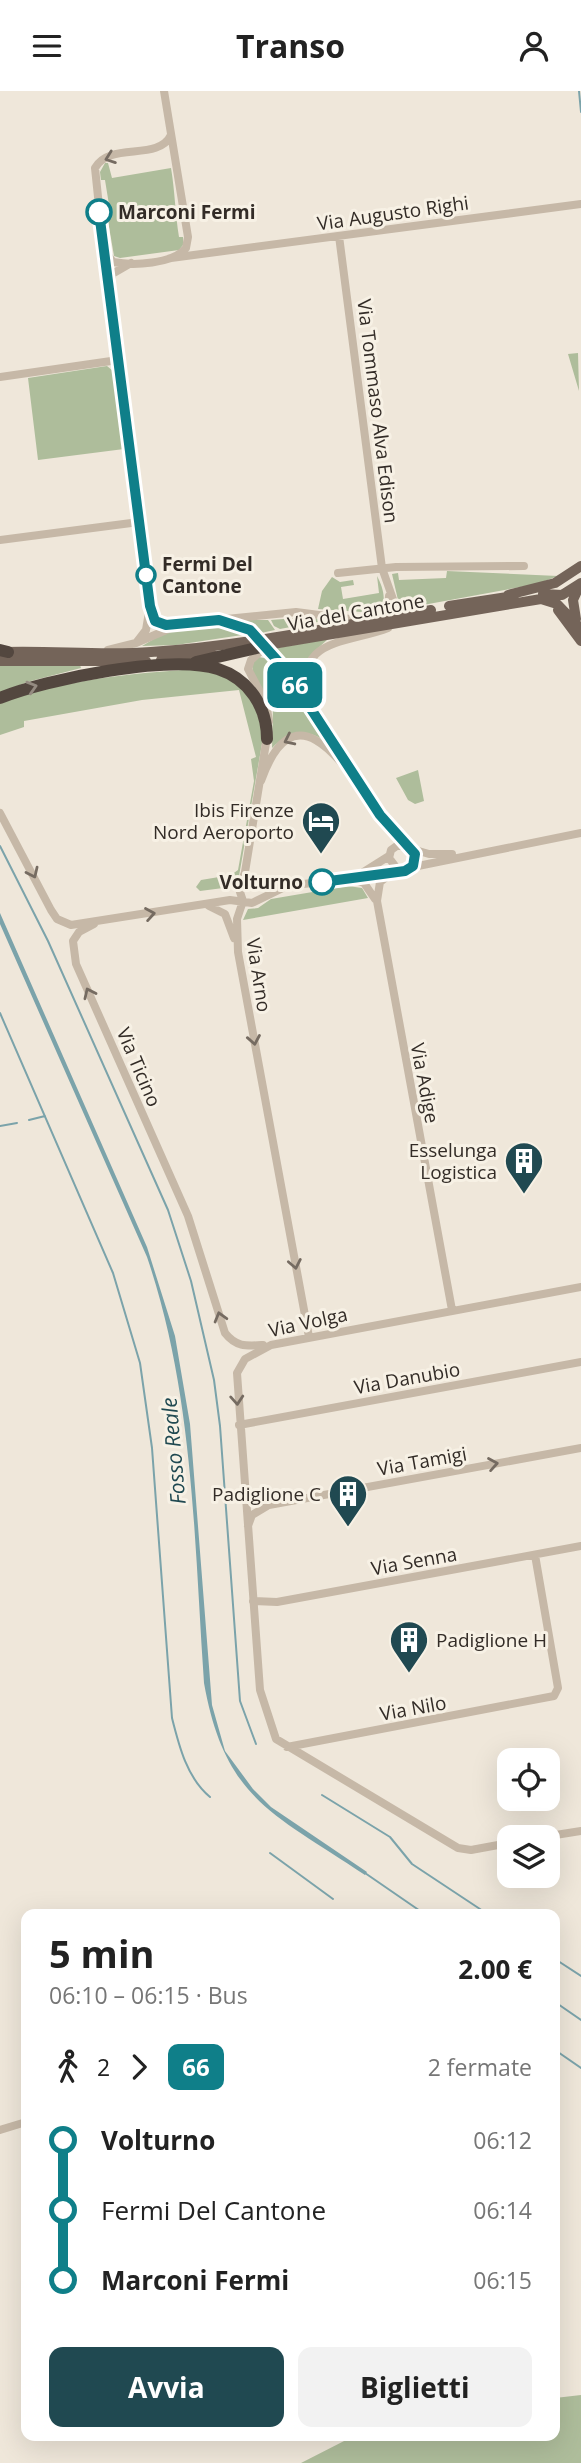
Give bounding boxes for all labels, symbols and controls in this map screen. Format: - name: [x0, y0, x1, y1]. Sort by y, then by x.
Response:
- text: Transo: [236, 24, 345, 67]
- icon: menu: [28, 27, 66, 65]
- icon: person: [515, 27, 553, 65]
- one-way arrow: [105, 149, 117, 163]
- street label: Via Augusto Righi: [316, 189, 470, 237]
- marker: Marconi Fermi: [86, 199, 112, 225]
- place label: Marconi Fermi: [118, 199, 256, 225]
- street label: Via Tommaso Alva Edison: [351, 297, 405, 525]
- place label: Fermi Del Cantone: [162, 551, 253, 599]
- marker: Fermi Del Cantone: [136, 565, 156, 585]
- street label: Via del Cantone: [286, 587, 426, 637]
- line badge: 66: [264, 662, 326, 708]
- text: 66: [281, 668, 309, 701]
- one-way arrow: [25, 680, 37, 695]
- one-way arrow: [284, 732, 296, 746]
- place label: Ibis Firenze Nord Aeroporto: [153, 797, 294, 845]
- hotel icon: Ibis Firenze Nord Aeroporto: [300, 800, 342, 855]
- one-way arrow: [25, 866, 39, 878]
- place label: Volturno: [219, 869, 303, 895]
- marker: Volturno: [309, 869, 335, 895]
- one-way arrow: [144, 907, 156, 922]
- street label: Via Arno: [240, 936, 278, 1014]
- one-way arrow: [83, 988, 97, 1000]
- street label: Via Ticino: [111, 1023, 167, 1111]
- one-way arrow: [246, 1034, 261, 1046]
- street label: Via Adige: [405, 1041, 445, 1125]
- place label: Esselunga Logistica: [409, 1137, 497, 1185]
- building icon: Esselunga Logistica: [503, 1140, 545, 1195]
- one-way arrow: [287, 1258, 302, 1270]
- street label: Via Volga: [266, 1301, 350, 1343]
- one-way arrow: [214, 1311, 229, 1323]
- street label: Via Danubio: [352, 1356, 462, 1400]
- one-way arrow: [229, 1395, 244, 1406]
- water label: Fosso Reale: [154, 1396, 192, 1506]
- street label: Via Tamigi: [375, 1440, 469, 1482]
- one-way arrow: [487, 1457, 499, 1472]
- building icon: Padiglione C: [327, 1473, 369, 1528]
- place label: Padiglione C: [212, 1481, 321, 1507]
- street label: Via Senna: [369, 1541, 459, 1581]
- building icon: Padiglione H: [388, 1619, 430, 1674]
- place label: Padiglione H: [436, 1627, 547, 1653]
- street label: Via Nilo: [378, 1689, 448, 1727]
- map controls: [497, 1748, 560, 1888]
- button: locate: [497, 1748, 560, 1811]
- button: layers: [497, 1825, 560, 1888]
- text: 5 min: [49, 1927, 154, 1979]
- text: 2.00 €: [458, 1951, 532, 1987]
- text: 06:10 – 06:15 · Bus: [49, 1979, 248, 2011]
- icon: walk: [49, 2048, 87, 2086]
- icon: forward: [120, 2048, 158, 2086]
- text: 66: [182, 2050, 210, 2083]
- text: 2: [97, 2051, 110, 2083]
- text: 2 fermate: [428, 2051, 532, 2083]
- text: Volturno: [101, 2122, 215, 2158]
- text: 06:12: [473, 2124, 532, 2156]
- text: Fermi Del Cantone: [101, 2192, 326, 2228]
- text: 06:14: [473, 2194, 532, 2226]
- text: Marconi Fermi: [101, 2262, 289, 2298]
- text: 06:15: [473, 2264, 532, 2296]
- button: Avvia: [49, 2347, 284, 2427]
- button: Biglietti: [298, 2347, 532, 2427]

